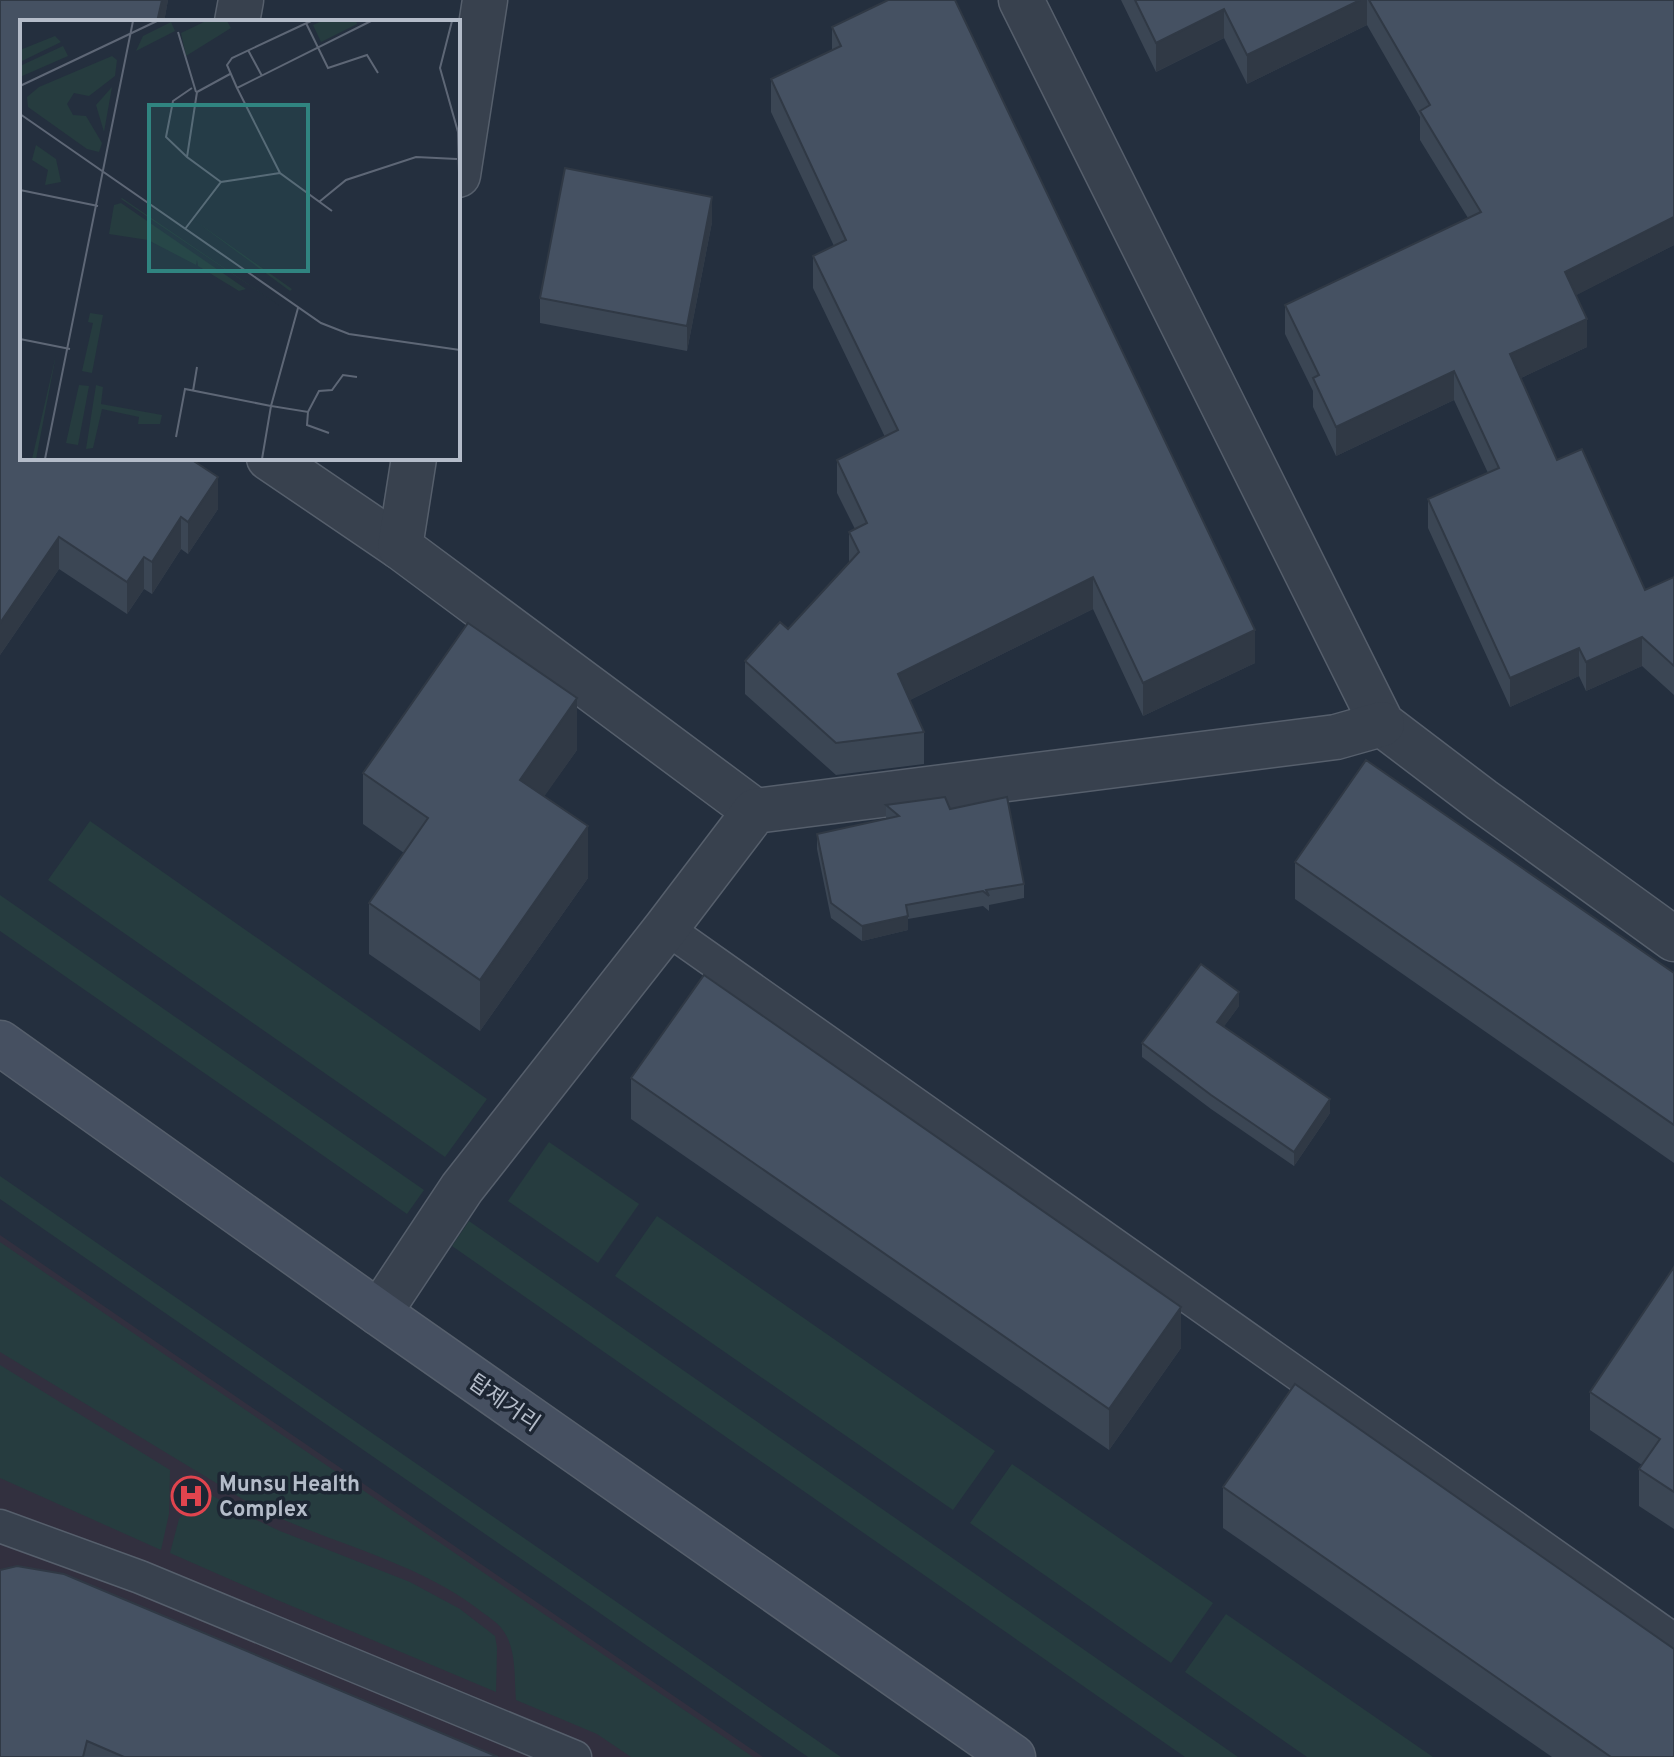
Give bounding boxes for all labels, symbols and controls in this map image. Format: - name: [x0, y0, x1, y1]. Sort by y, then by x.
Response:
- inset map: [20, 20, 460, 460]
- street label: 탑제거리: [463, 1370, 544, 1438]
- place label: Munsu Health Complex: [219, 1472, 360, 1524]
- hospital icon: Munsu Health Complex: [170, 1475, 212, 1517]

